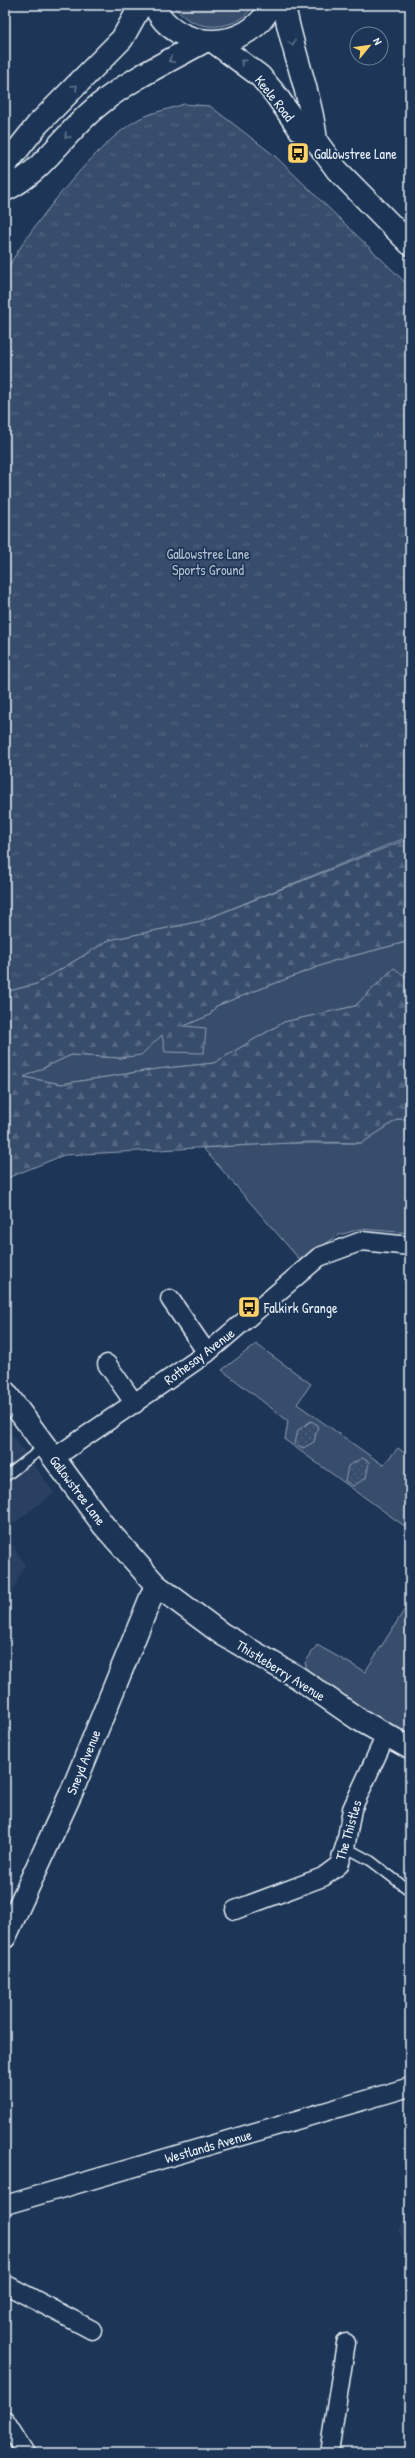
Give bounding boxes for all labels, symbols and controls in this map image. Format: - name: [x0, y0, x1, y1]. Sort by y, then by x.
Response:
- north arrow: [349, 26, 389, 66]
- text: N: [370, 35, 385, 47]
- one-way arrow: [287, 39, 296, 46]
- one-way arrow: [167, 55, 175, 63]
- one-way arrow: [240, 60, 247, 67]
- street label: Keele Road: [251, 71, 299, 126]
- one-way arrow: [70, 84, 78, 92]
- one-way arrow: [64, 131, 72, 139]
- bus stop icon: Gallowstree Lane: [285, 140, 311, 166]
- place label: Gallowstree Lane: [314, 144, 397, 163]
- park label: Gallowstree Lane Sports Ground: [167, 544, 250, 580]
- bus stop icon: Falkirk Grange: [236, 1294, 262, 1320]
- place label: Falkirk Grange: [263, 1298, 338, 1318]
- street label: Rothesay Avenue: [160, 1323, 239, 1390]
- street label: Gallowstree Lane: [45, 1451, 111, 1529]
- street label: Thistleberry Avenue: [232, 1635, 330, 1706]
- street label: Sneyd Avenue: [61, 1726, 106, 1798]
- street label: The Thistles: [330, 1798, 366, 1862]
- street label: Westlands Avenue: [162, 2124, 254, 2167]

